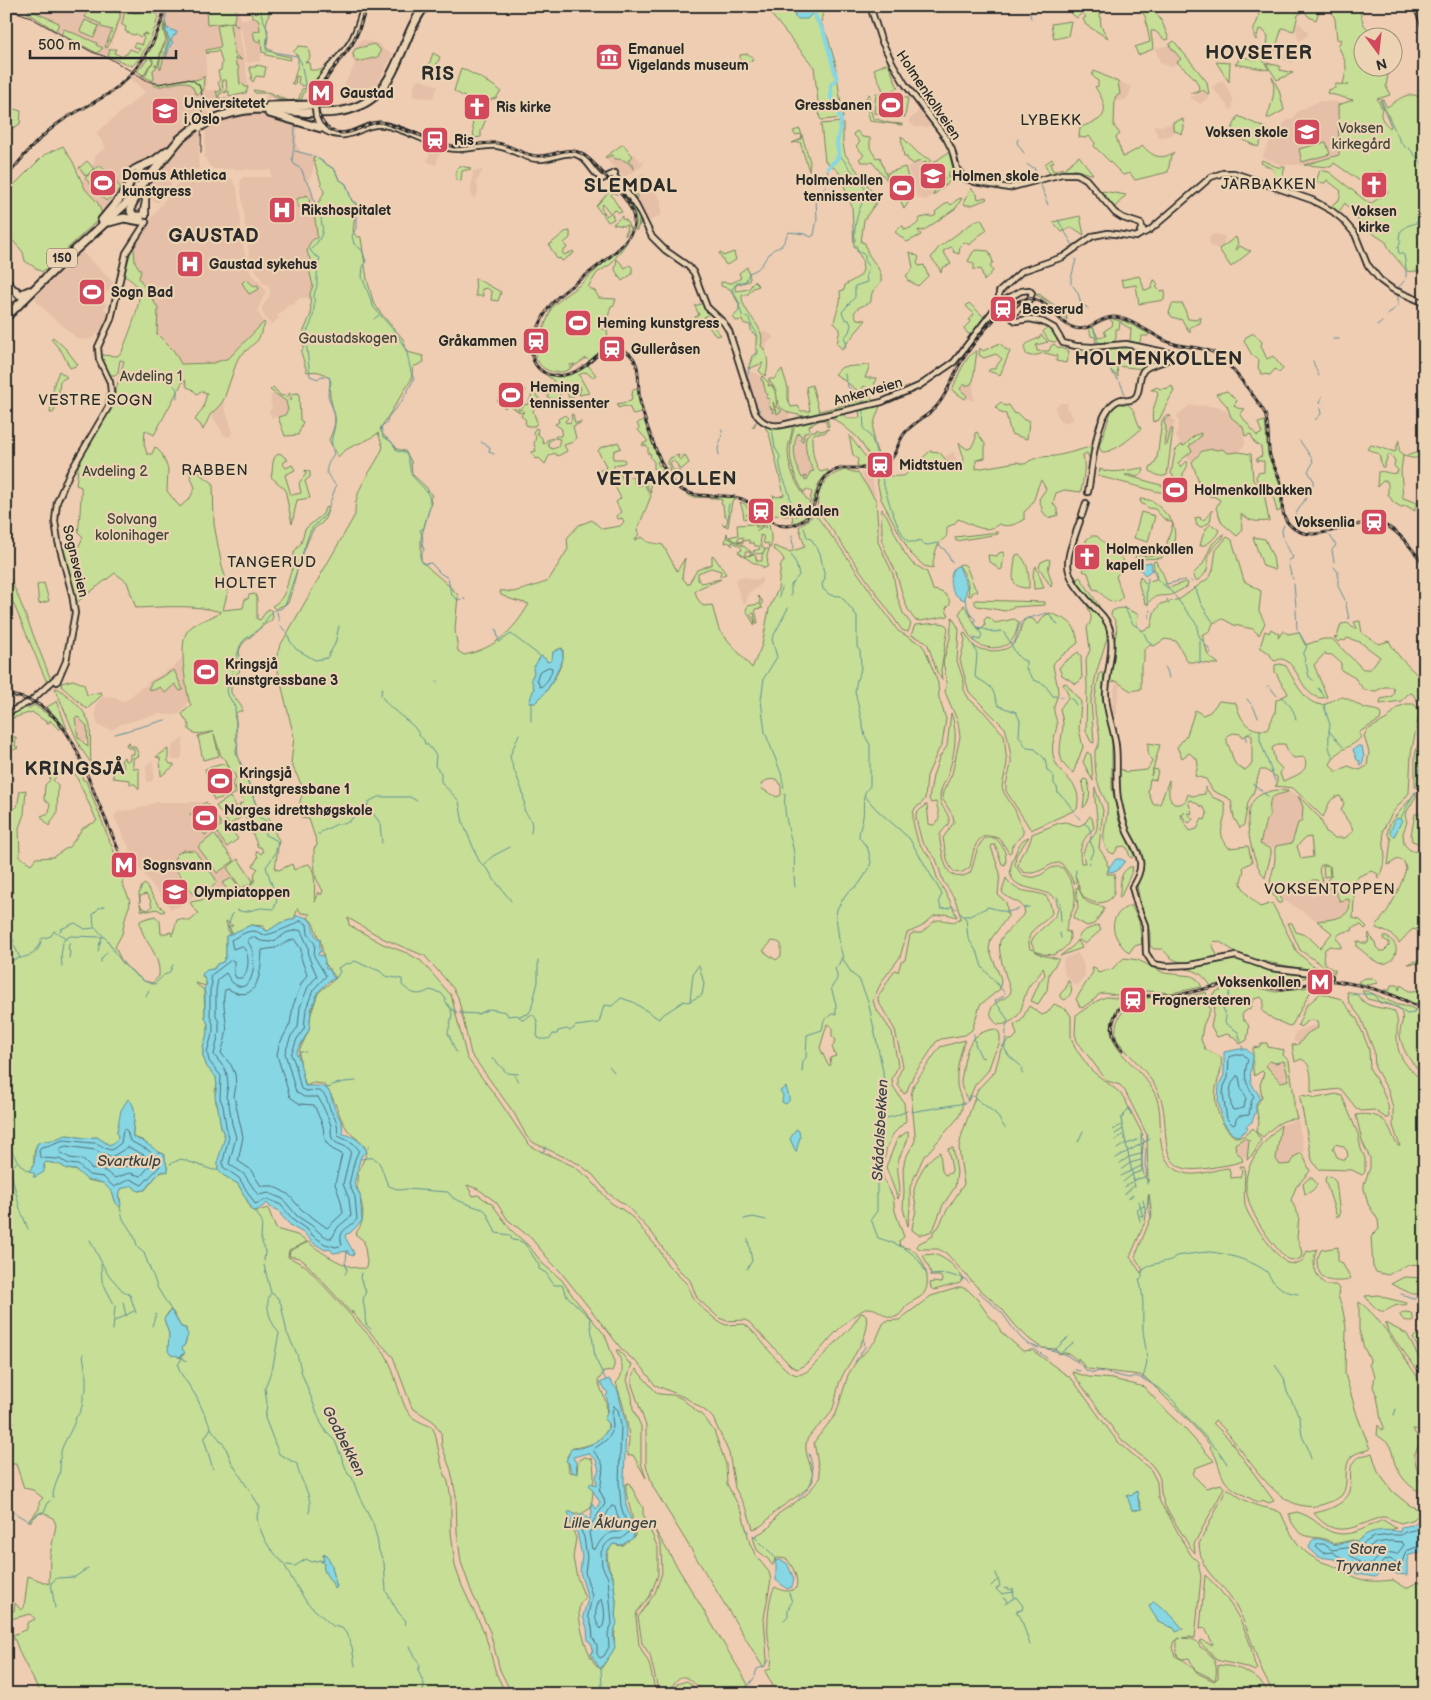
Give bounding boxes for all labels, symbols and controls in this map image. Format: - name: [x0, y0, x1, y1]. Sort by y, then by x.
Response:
- scale bar: [30, 28, 176, 60]
- north arrow: [1354, 28, 1404, 78]
- text: 500 m: [38, 36, 81, 55]
- place label: Emanuel Vigelands museum: [628, 41, 749, 74]
- museum icon: Emanuel Vigelands museum: [594, 42, 624, 72]
- district label: HOVSETER: [1205, 42, 1313, 65]
- street label: Holmenkollveien: [892, 47, 965, 143]
- text: N: [1374, 55, 1389, 74]
- district label: RIS: [421, 63, 455, 86]
- metro station icon: Gaustad: [306, 78, 336, 108]
- place label: Gaustad: [340, 85, 394, 102]
- sports icon: Gressbanen: [876, 90, 906, 120]
- church icon: Ris kirke: [462, 92, 492, 122]
- place label: Universitetet i Oslo: [184, 95, 266, 128]
- school or university icon: Universitetet i Oslo: [150, 96, 180, 126]
- place label: Gressbanen: [795, 97, 872, 114]
- place label: Ris kirke: [496, 99, 551, 116]
- district label: LYBEKK: [1020, 111, 1082, 130]
- school or university icon: Voksen skole: [1292, 117, 1322, 147]
- park label: Voksen kirkegård: [1332, 120, 1390, 153]
- place label: Voksen skole: [1205, 124, 1288, 141]
- station icon: Ris: [420, 125, 450, 155]
- place label: Ris: [454, 132, 474, 149]
- school or university icon: Holmen skole: [918, 161, 948, 191]
- place label: Domus Athletica kunstgress: [122, 167, 226, 200]
- sports icon: Domus Athletica kunstgress: [88, 168, 118, 198]
- place label: Holmen skole: [952, 168, 1039, 185]
- church icon: Voksen kirke: [1359, 170, 1389, 200]
- place label: Holmenkollen tennissenter: [795, 172, 883, 205]
- sports icon: Holmenkollen tennissenter: [887, 173, 917, 203]
- district label: SLEMDAL: [584, 175, 678, 198]
- district label: JARBAKKEN: [1221, 175, 1317, 194]
- hospital icon: Rikshospitalet: [267, 195, 297, 225]
- place label: Rikshospitalet: [301, 202, 391, 219]
- place label: Voksen kirke: [1351, 203, 1397, 236]
- district label: GAUSTAD: [168, 225, 260, 248]
- road number: 150: [47, 248, 77, 268]
- hospital icon: Gaustad sykehus: [175, 249, 205, 279]
- place label: Gaustad sykehus: [209, 256, 317, 273]
- sports icon: Sogn Bad: [77, 277, 107, 307]
- place label: Sogn Bad: [111, 284, 173, 301]
- station icon: Besserud: [988, 294, 1018, 324]
- place label: Besserud: [1022, 301, 1083, 318]
- sports icon: Heming kunstgress: [563, 308, 593, 338]
- place label: Heming kunstgress: [597, 315, 720, 332]
- station icon: Gråkammen: [521, 326, 551, 356]
- park label: Gaustadskogen: [299, 330, 397, 347]
- place label: Gråkammen: [439, 333, 517, 350]
- station icon: Gulleråsen: [597, 334, 627, 364]
- place label: Gulleråsen: [631, 341, 700, 358]
- district label: HOLMENKOLLEN: [1075, 348, 1243, 371]
- park label: Avdeling 1: [120, 368, 182, 385]
- street label: Ankerveien: [832, 374, 905, 409]
- place label: Heming tennissenter: [529, 379, 610, 412]
- sports icon: Heming tennissenter: [496, 380, 526, 410]
- district label: VESTRE SOGN: [38, 391, 154, 410]
- station icon: Midtstuen: [865, 450, 895, 480]
- place label: Midtstuen: [899, 457, 963, 474]
- district label: RABBEN: [181, 461, 249, 480]
- park label: Avdeling 2: [82, 463, 148, 480]
- district label: VETTAKOLLEN: [597, 468, 737, 491]
- sports icon: Holmenkollbakken: [1160, 475, 1190, 505]
- place label: Holmenkollbakken: [1194, 482, 1312, 499]
- station icon: Skådalen: [746, 496, 776, 526]
- place label: Skådalen: [780, 503, 839, 520]
- station icon: Voksenlia: [1359, 507, 1389, 537]
- park label: Solvang kolonihager: [95, 511, 170, 544]
- place label: Voksenlia: [1294, 514, 1355, 531]
- street label: Sognsveien: [59, 523, 92, 599]
- place label: Holmenkollen kapell: [1106, 541, 1194, 574]
- church icon: Holmenkollen kapell: [1072, 542, 1102, 572]
- district label: TANGERUD: [227, 553, 317, 572]
- district label: HOLTET: [214, 574, 278, 593]
- place label: Kringsjå kunstgressbane 3: [225, 656, 338, 689]
- sports icon: Kringsjå kunstgressbane 3: [191, 657, 221, 687]
- district label: KRINGSJÅ: [25, 755, 125, 781]
- place label: Kringsjå kunstgressbane 1: [239, 765, 350, 798]
- sports icon: Kringsjå kunstgressbane 1: [205, 766, 235, 796]
- place label: Norges idrettshøgskole kastbane: [224, 802, 373, 835]
- sports icon: Norges idrettshøgskole kastbane: [190, 803, 220, 833]
- metro station icon: Sognsvann: [109, 850, 139, 880]
- place label: Sognsvann: [143, 857, 212, 874]
- school or university icon: Olympiatoppen: [160, 877, 190, 907]
- district label: VOKSENTOPPEN: [1264, 880, 1396, 899]
- place label: Olympiatoppen: [194, 884, 290, 901]
- metro station icon: Voksenkollen: [1305, 967, 1335, 997]
- place label: Voksenkollen: [1217, 974, 1301, 991]
- station icon: Frognerseteren: [1118, 985, 1148, 1015]
- place label: Frognerseteren: [1152, 992, 1251, 1009]
- water label: Skådalsbekken: [868, 1079, 893, 1181]
- water label: Svartkulp: [97, 1152, 161, 1171]
- water label: Godbekken: [318, 1403, 370, 1480]
- water label: Lille Åklungen: [563, 1514, 657, 1533]
- water label: Store Tryvannet: [1335, 1540, 1401, 1576]

